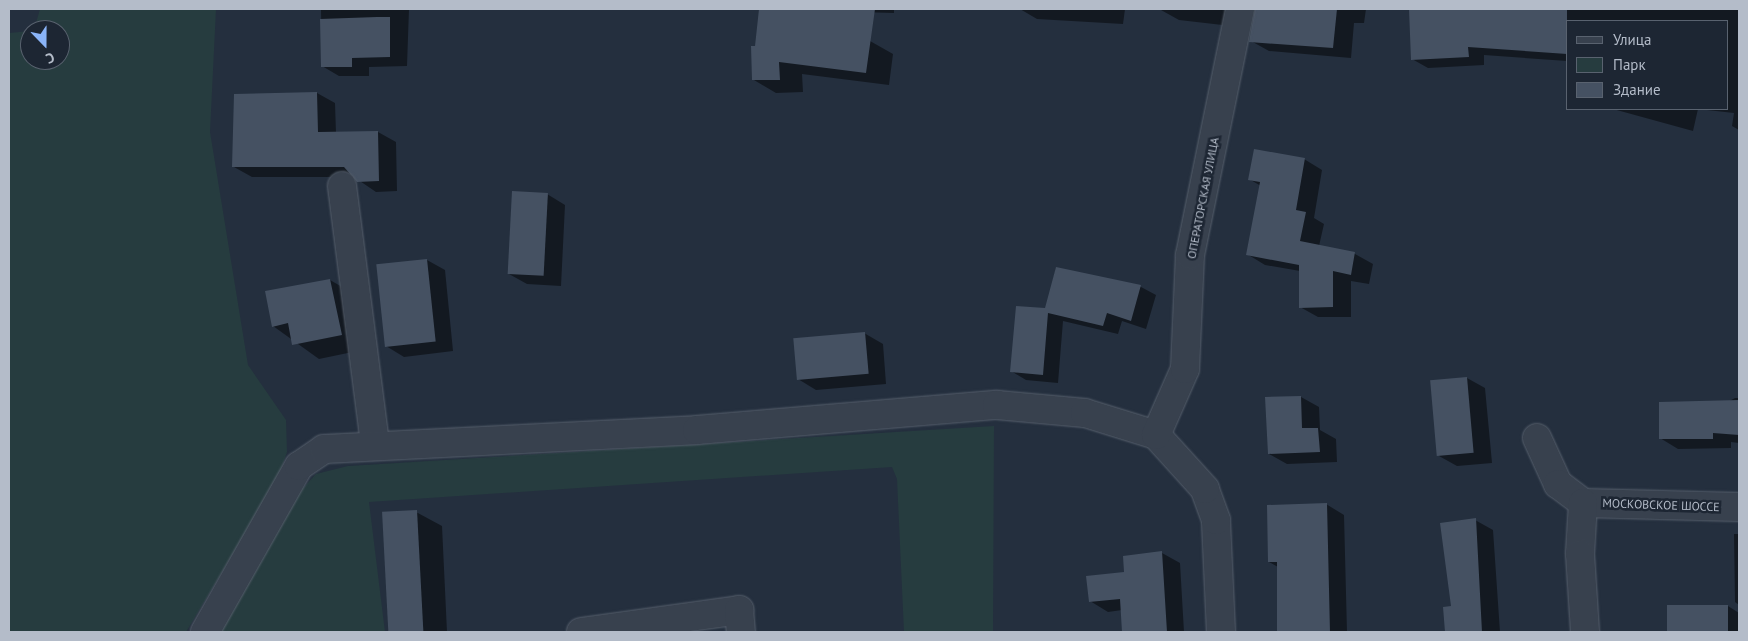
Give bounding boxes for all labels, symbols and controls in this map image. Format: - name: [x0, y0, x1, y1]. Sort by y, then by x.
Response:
- north arrow: [20, 20, 70, 70]
- legend: [1566, 20, 1728, 110]
- text: Улица: [1613, 30, 1651, 49]
- text: С: [43, 48, 57, 68]
- text: Парк: [1613, 55, 1646, 74]
- text: Здание: [1613, 80, 1661, 99]
- street label: ОПЕРАТОРСКАЯ УЛИЦА: [1184, 136, 1222, 260]
- street label: МОСКОВСКОЕ ШОССЕ: [1602, 496, 1720, 514]

